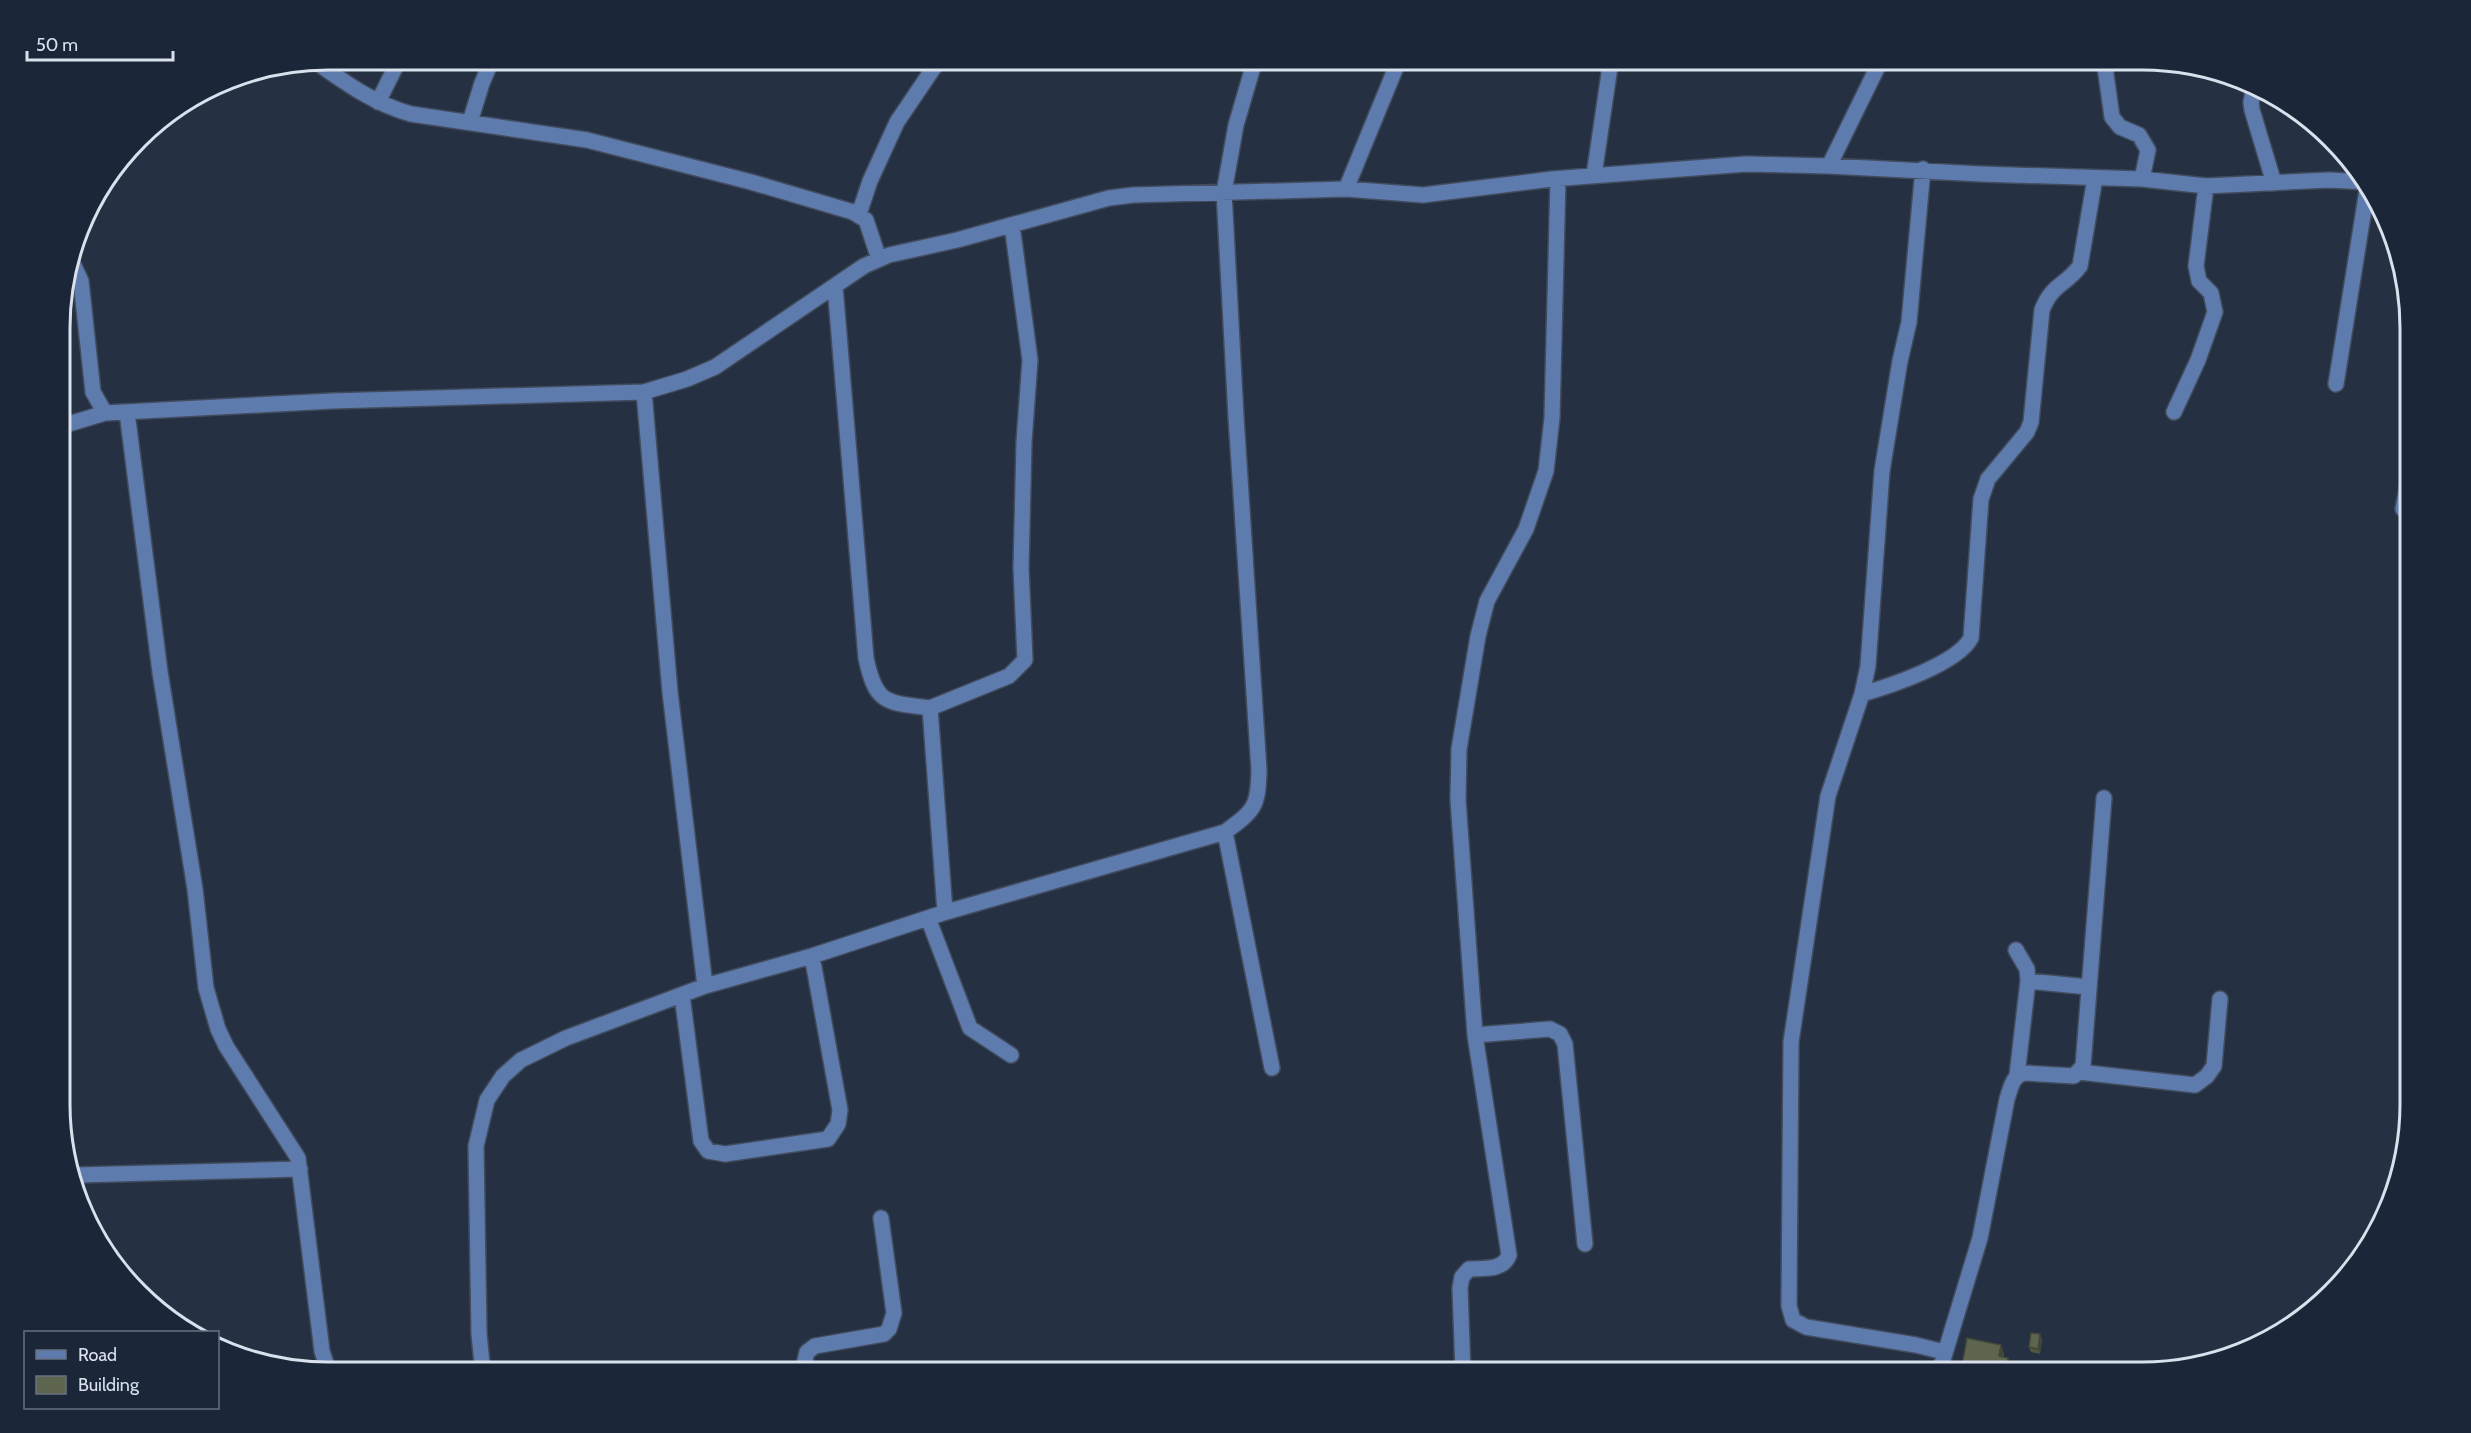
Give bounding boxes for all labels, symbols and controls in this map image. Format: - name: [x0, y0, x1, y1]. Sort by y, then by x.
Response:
- scale bar: [27, 24, 172, 62]
- text: 50 m: [36, 34, 78, 56]
- legend: [24, 1331, 219, 1409]
- text: Road: [78, 1344, 117, 1366]
- text: Building: [78, 1374, 140, 1396]

